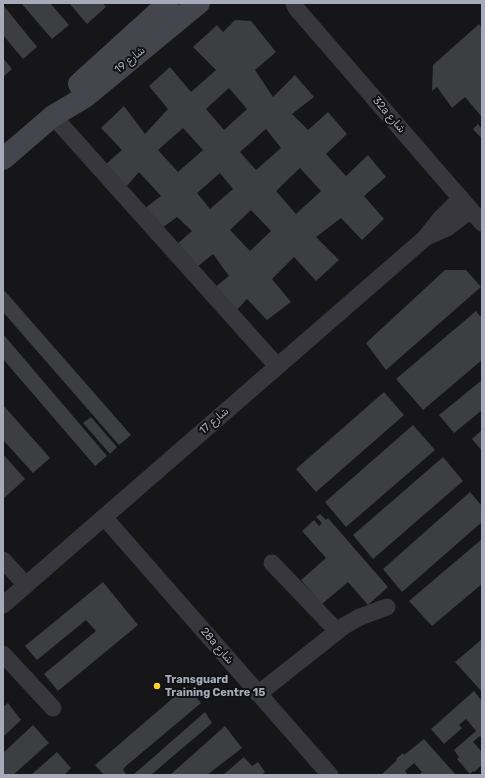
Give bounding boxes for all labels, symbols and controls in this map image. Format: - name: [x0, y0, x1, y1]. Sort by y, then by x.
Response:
- street label: شارع 19: [112, 44, 148, 76]
- street label: 32a شارع: [370, 94, 408, 136]
- street label: شارع 17: [196, 405, 232, 437]
- street label: 28a شارع: [198, 625, 236, 667]
- place label: Transguard Training Centre 15: [165, 673, 265, 699]
- marker: Transguard Training Centre 15: [152, 681, 162, 691]

